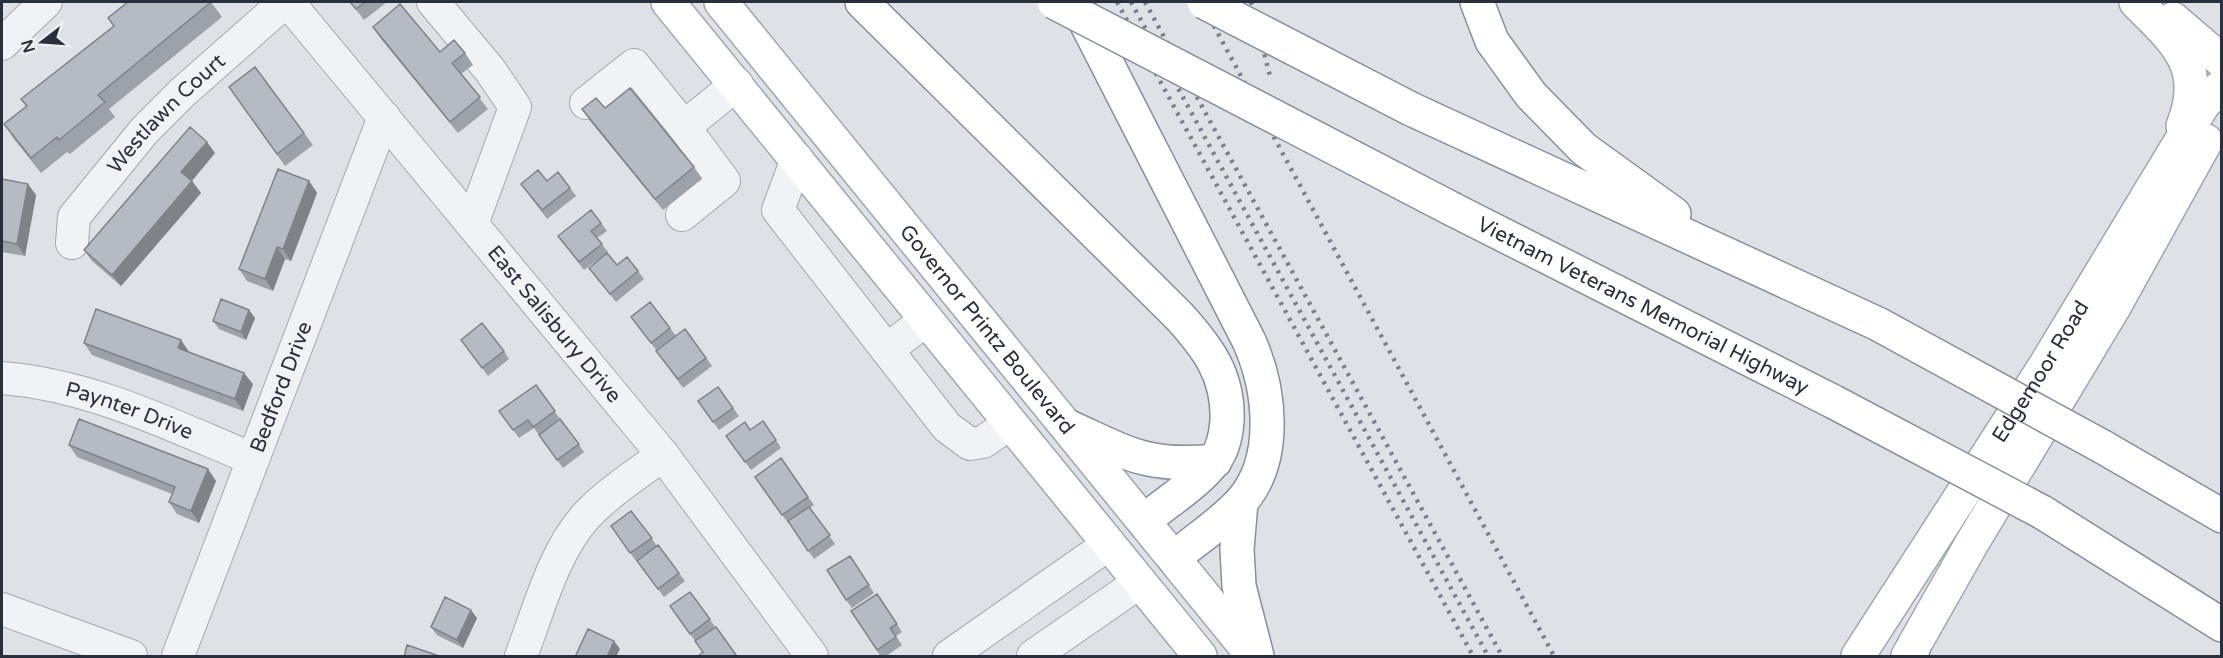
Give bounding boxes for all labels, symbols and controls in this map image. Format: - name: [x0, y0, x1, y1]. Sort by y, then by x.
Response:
- north arrow: [12, 12, 72, 72]
- text: N: [17, 37, 40, 55]
- street label: Westlawn Court: [102, 48, 230, 178]
- street label: Vietnam Veterans Memorial Highway: [1473, 211, 1813, 400]
- street label: Governor Printz Boulevard: [895, 219, 1080, 439]
- street label: East Salisbury Drive: [482, 240, 627, 408]
- street label: Edgemoor Road: [1987, 296, 2094, 447]
- street label: Bedford Drive: [245, 318, 317, 456]
- street label: Paynter Drive: [63, 376, 197, 445]

